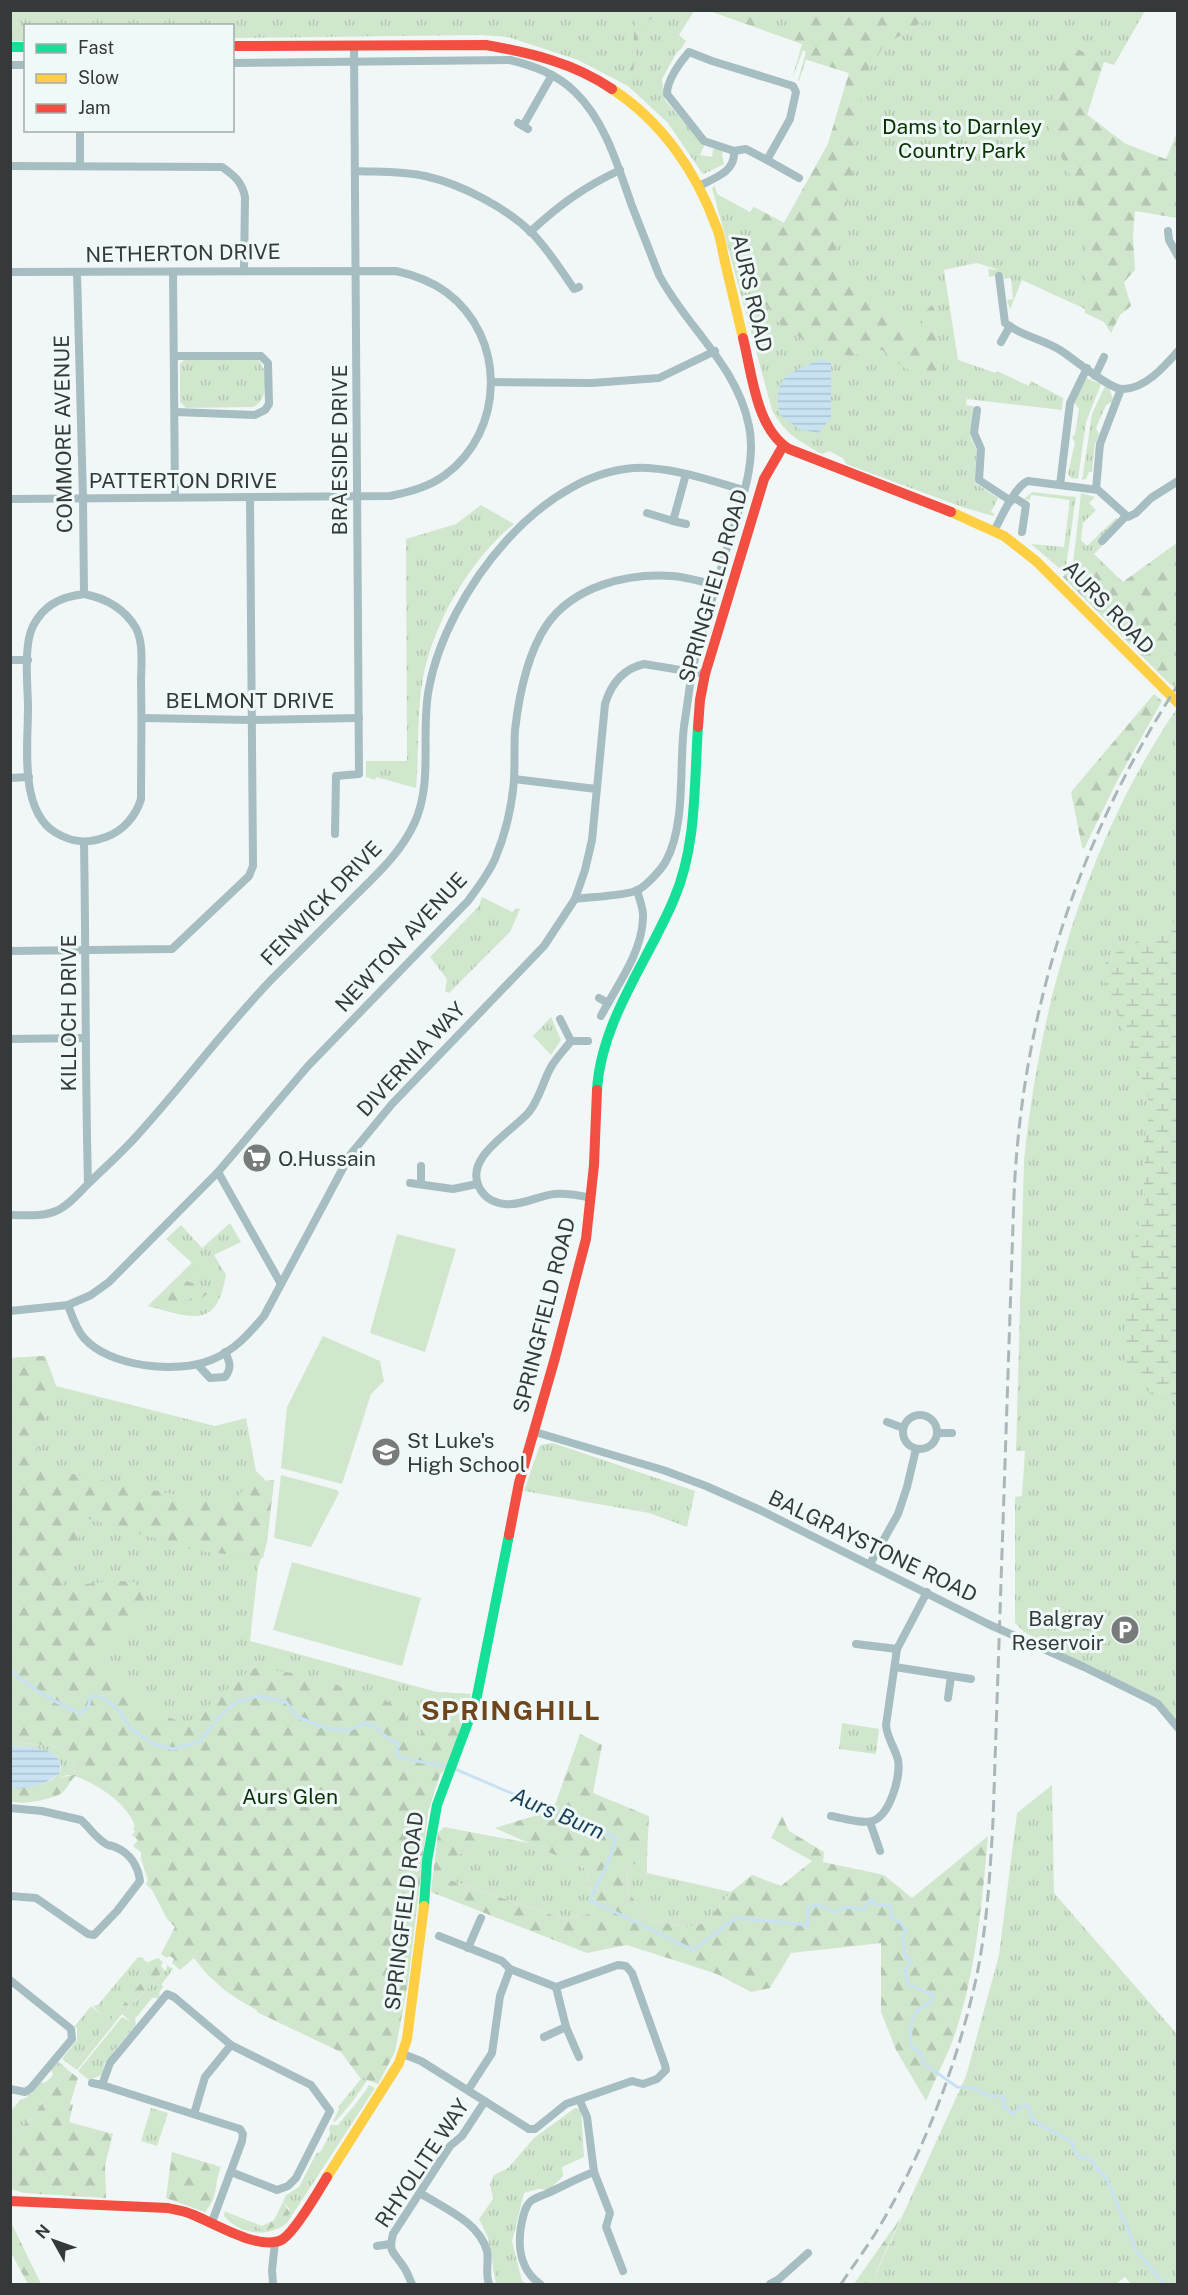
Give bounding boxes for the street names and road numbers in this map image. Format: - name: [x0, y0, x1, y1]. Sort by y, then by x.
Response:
- street label: AURS ROAD: [726, 232, 778, 354]
- street label: NETHERTON DRIVE: [85, 239, 281, 267]
- street label: COMMORE AVENUE: [49, 335, 77, 533]
- street label: BRAESIDE DRIVE: [327, 364, 352, 536]
- street label: PATTERTON DRIVE: [89, 468, 277, 493]
- street label: SPRINGFIELD ROAD: [673, 486, 753, 686]
- street label: AURS ROAD: [1058, 555, 1160, 659]
- street label: BELMONT DRIVE: [166, 688, 334, 713]
- street label: FENWICK DRIVE: [255, 836, 387, 970]
- street label: NEWTON AVENUE: [330, 867, 472, 1017]
- street label: KILLOCH DRIVE: [56, 935, 81, 1091]
- street label: DIVERNIA WAY: [352, 997, 470, 1121]
- street label: SPRINGFIELD ROAD: [508, 1215, 580, 1415]
- street label: BALGRAYSTONE ROAD: [765, 1485, 981, 1607]
- street label: SPRINGFIELD ROAD: [379, 1810, 429, 2012]
- street label: RHYOLITE WAY: [370, 2094, 474, 2232]

